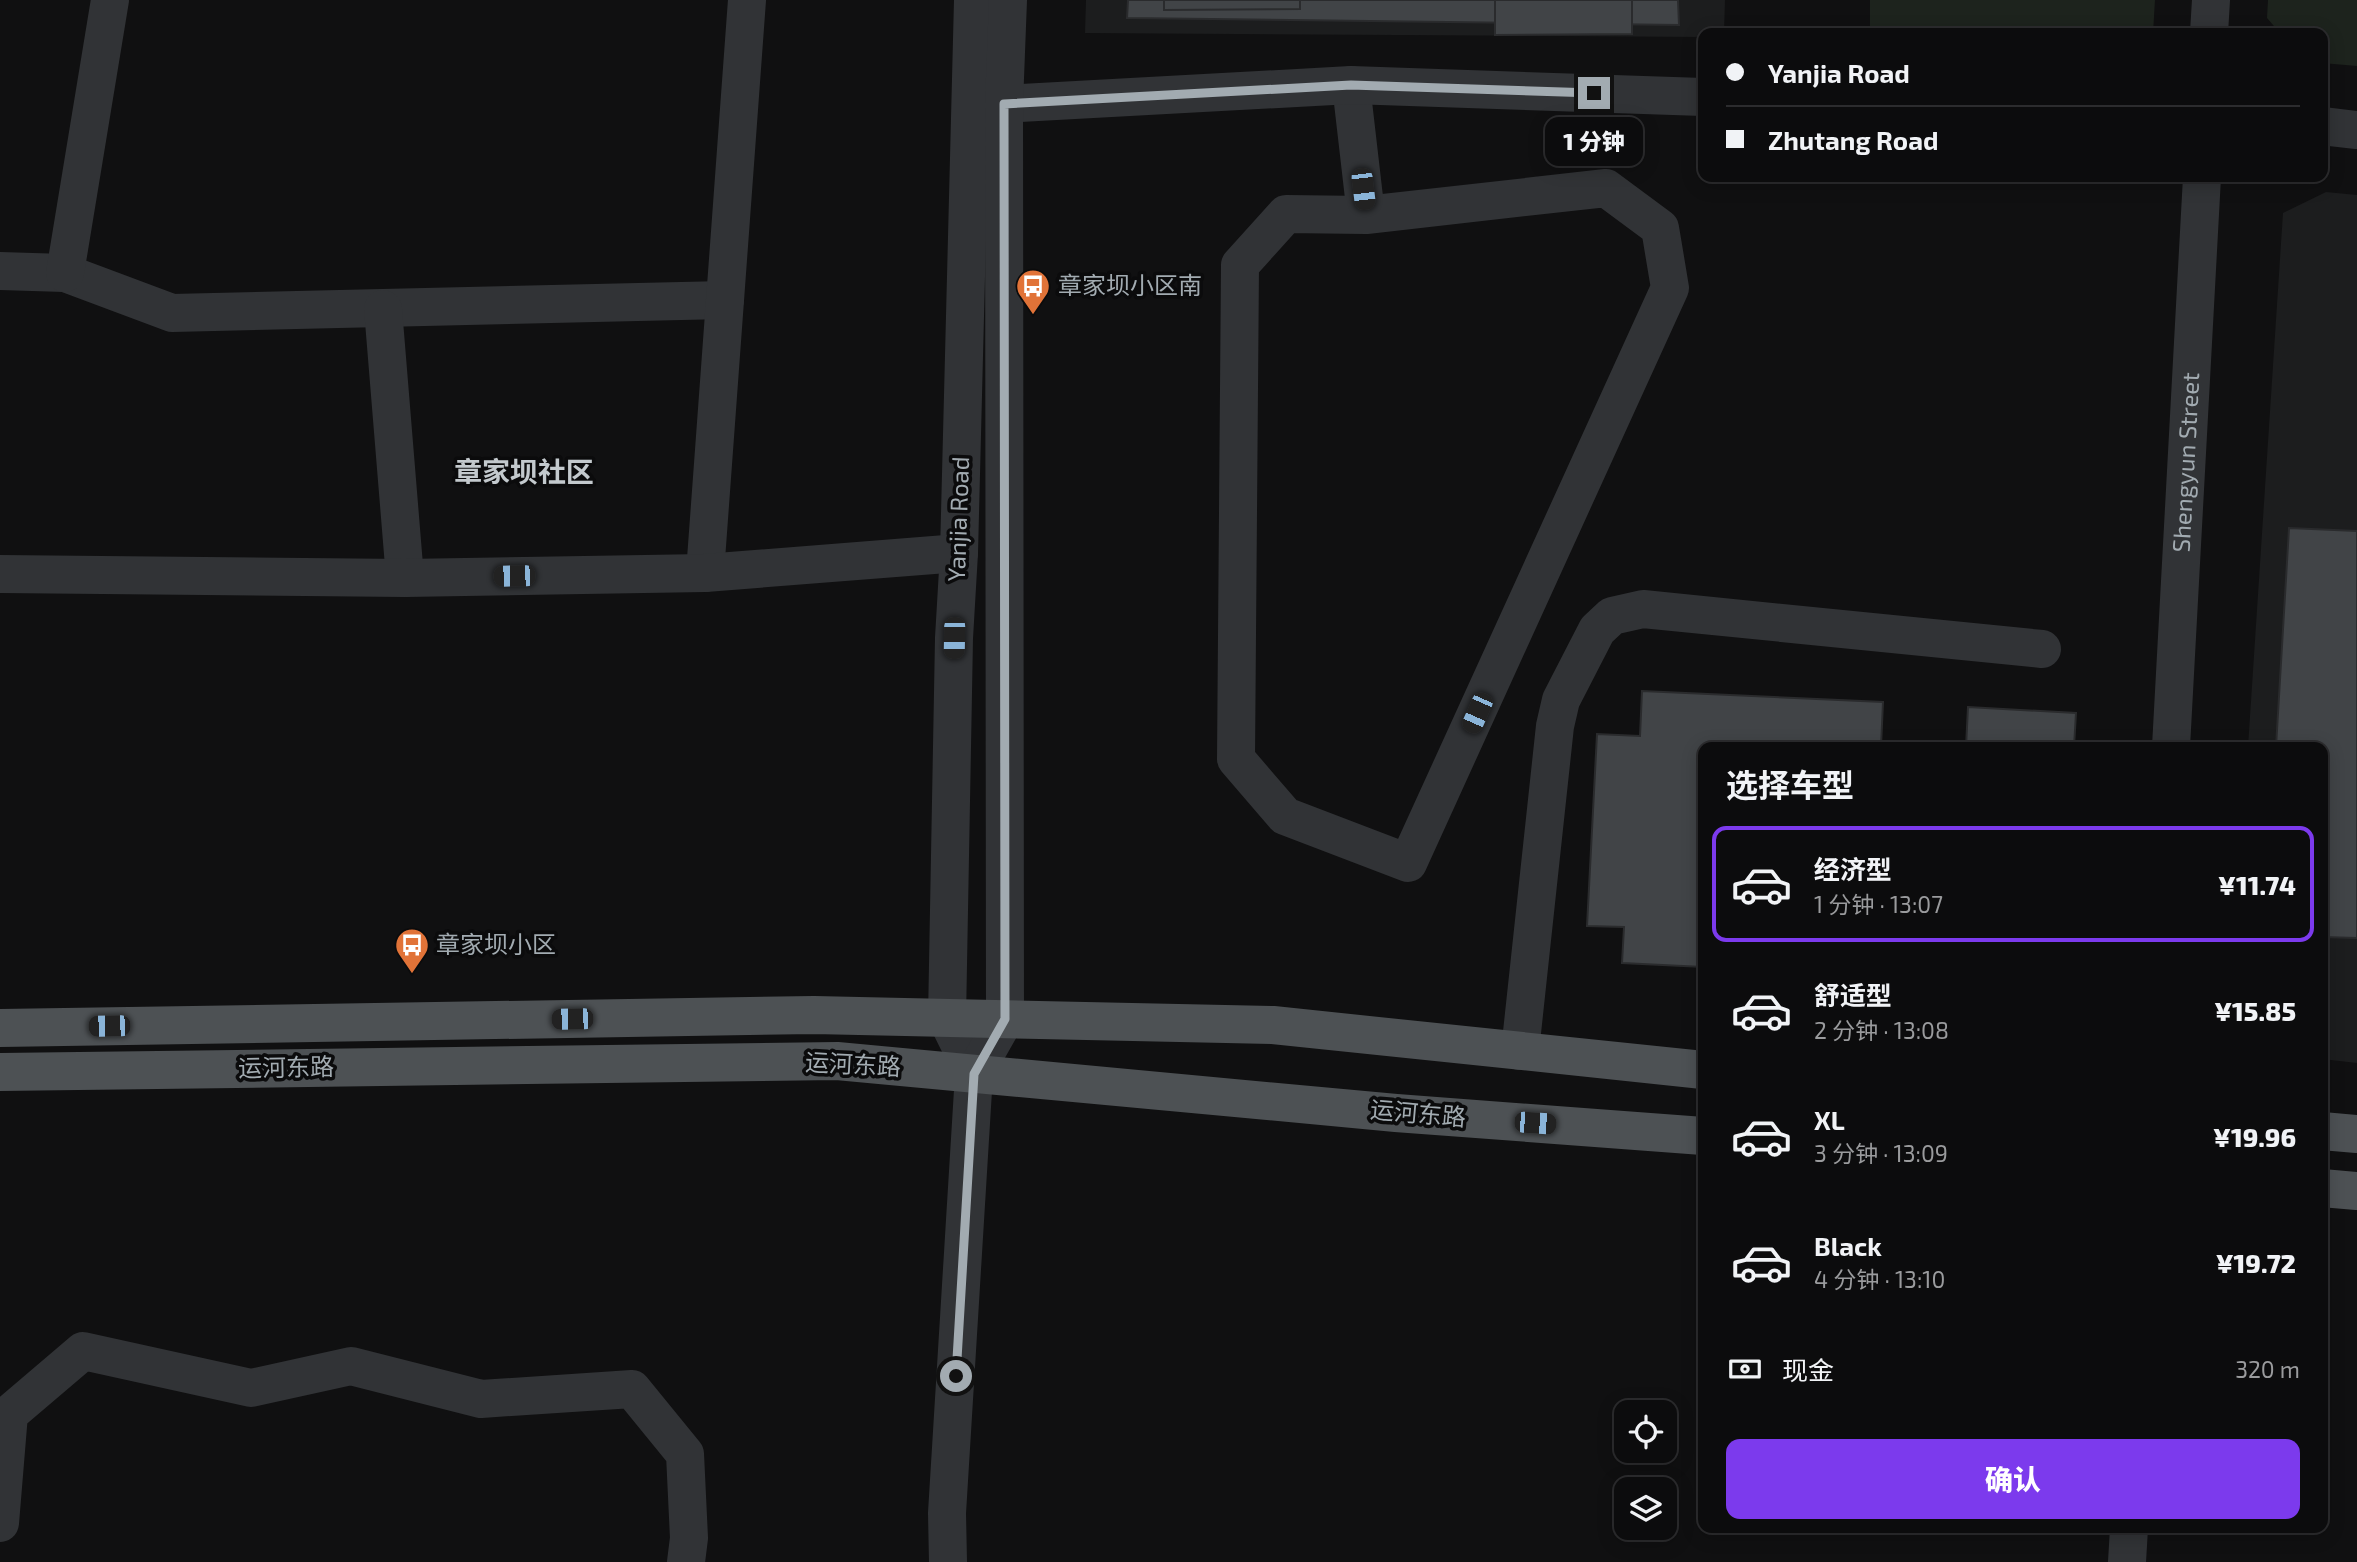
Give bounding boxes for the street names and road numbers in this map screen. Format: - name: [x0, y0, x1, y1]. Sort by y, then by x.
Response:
- street label: Shengyun Street: [2166, 372, 2204, 553]
- street label: Yanjia Road: [941, 456, 974, 582]
- street label: 运河东路: [804, 1047, 902, 1080]
- street label: 运河东路: [238, 1051, 334, 1082]
- street label: 运河东路: [1369, 1094, 1467, 1131]

